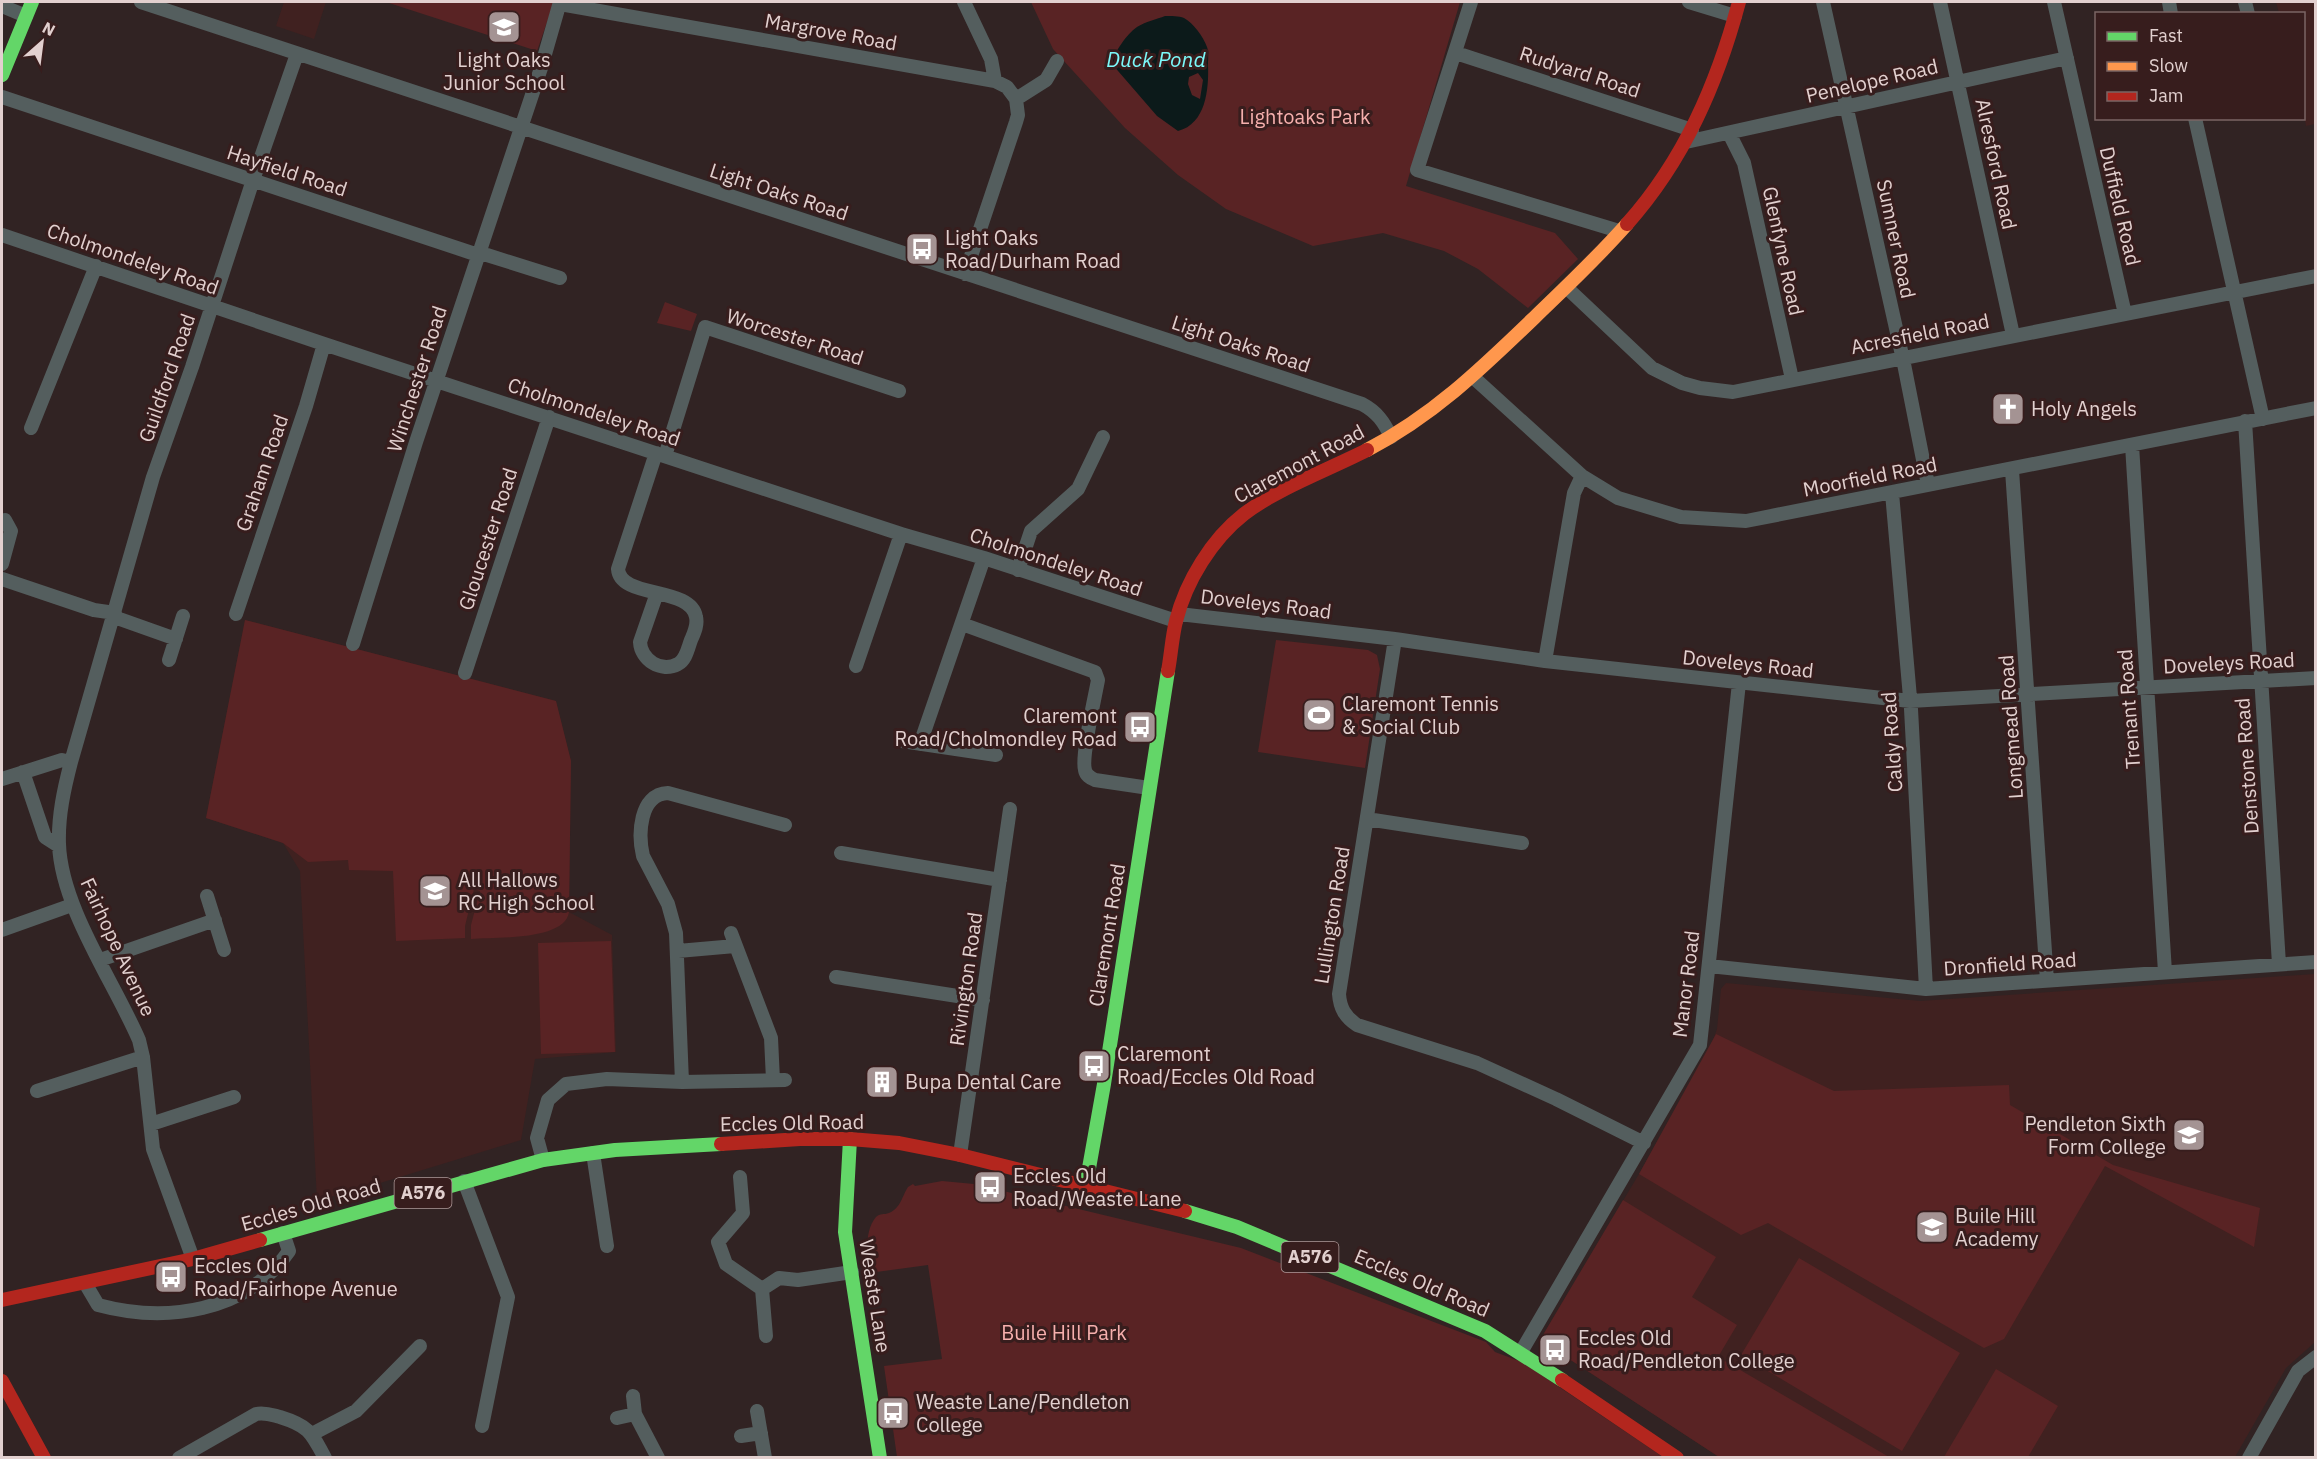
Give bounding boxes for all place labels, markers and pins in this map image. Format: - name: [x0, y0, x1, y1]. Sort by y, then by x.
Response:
- school or university icon: Light Oaks Junior School: [486, 9, 522, 45]
- place label: Light Oaks Junior School: [443, 46, 565, 96]
- place label: Light Oaks Road/Durham Road: [945, 224, 1121, 274]
- bus stop icon: Light Oaks Road/Durham Road: [904, 231, 940, 267]
- church icon: Holy Angels: [1990, 391, 2026, 427]
- place label: Holy Angels: [2031, 395, 2137, 422]
- place label: Claremont Tennis & Social Club: [1342, 690, 1499, 740]
- sports icon: Claremont Tennis & Social Club: [1301, 697, 1337, 733]
- place label: Claremont Road/Cholmondley Road: [895, 702, 1117, 752]
- bus stop icon: Claremont Road/Cholmondley Road: [1122, 709, 1158, 745]
- place label: All Hallows RC High School: [458, 866, 594, 916]
- school or university icon: All Hallows RC High School: [417, 873, 453, 909]
- place label: Claremont Road/Eccles Old Road: [1117, 1040, 1315, 1090]
- bus stop icon: Claremont Road/Eccles Old Road: [1076, 1048, 1112, 1084]
- building icon: Bupa Dental Care: [864, 1064, 900, 1100]
- place label: Bupa Dental Care: [905, 1068, 1061, 1095]
- place label: Pendleton Sixth Form College: [2025, 1110, 2166, 1160]
- school or university icon: Pendleton Sixth Form College: [2171, 1117, 2207, 1153]
- place label: Eccles Old Road/Weaste Lane: [1013, 1162, 1181, 1212]
- bus stop icon: Eccles Old Road/Weaste Lane: [972, 1169, 1008, 1205]
- place label: Buile Hill Academy: [1955, 1202, 2038, 1252]
- school or university icon: Buile Hill Academy: [1914, 1209, 1950, 1245]
- place label: Eccles Old Road/Fairhope Avenue: [194, 1252, 398, 1302]
- bus stop icon: Eccles Old Road/Fairhope Avenue: [153, 1259, 189, 1295]
- place label: Eccles Old Road/Pendleton College: [1578, 1324, 1795, 1374]
- bus stop icon: Eccles Old Road/Pendleton College: [1537, 1332, 1573, 1368]
- place label: Weaste Lane/Pendleton College: [916, 1388, 1130, 1438]
- bus stop icon: Weaste Lane/Pendleton College: [875, 1395, 911, 1431]

